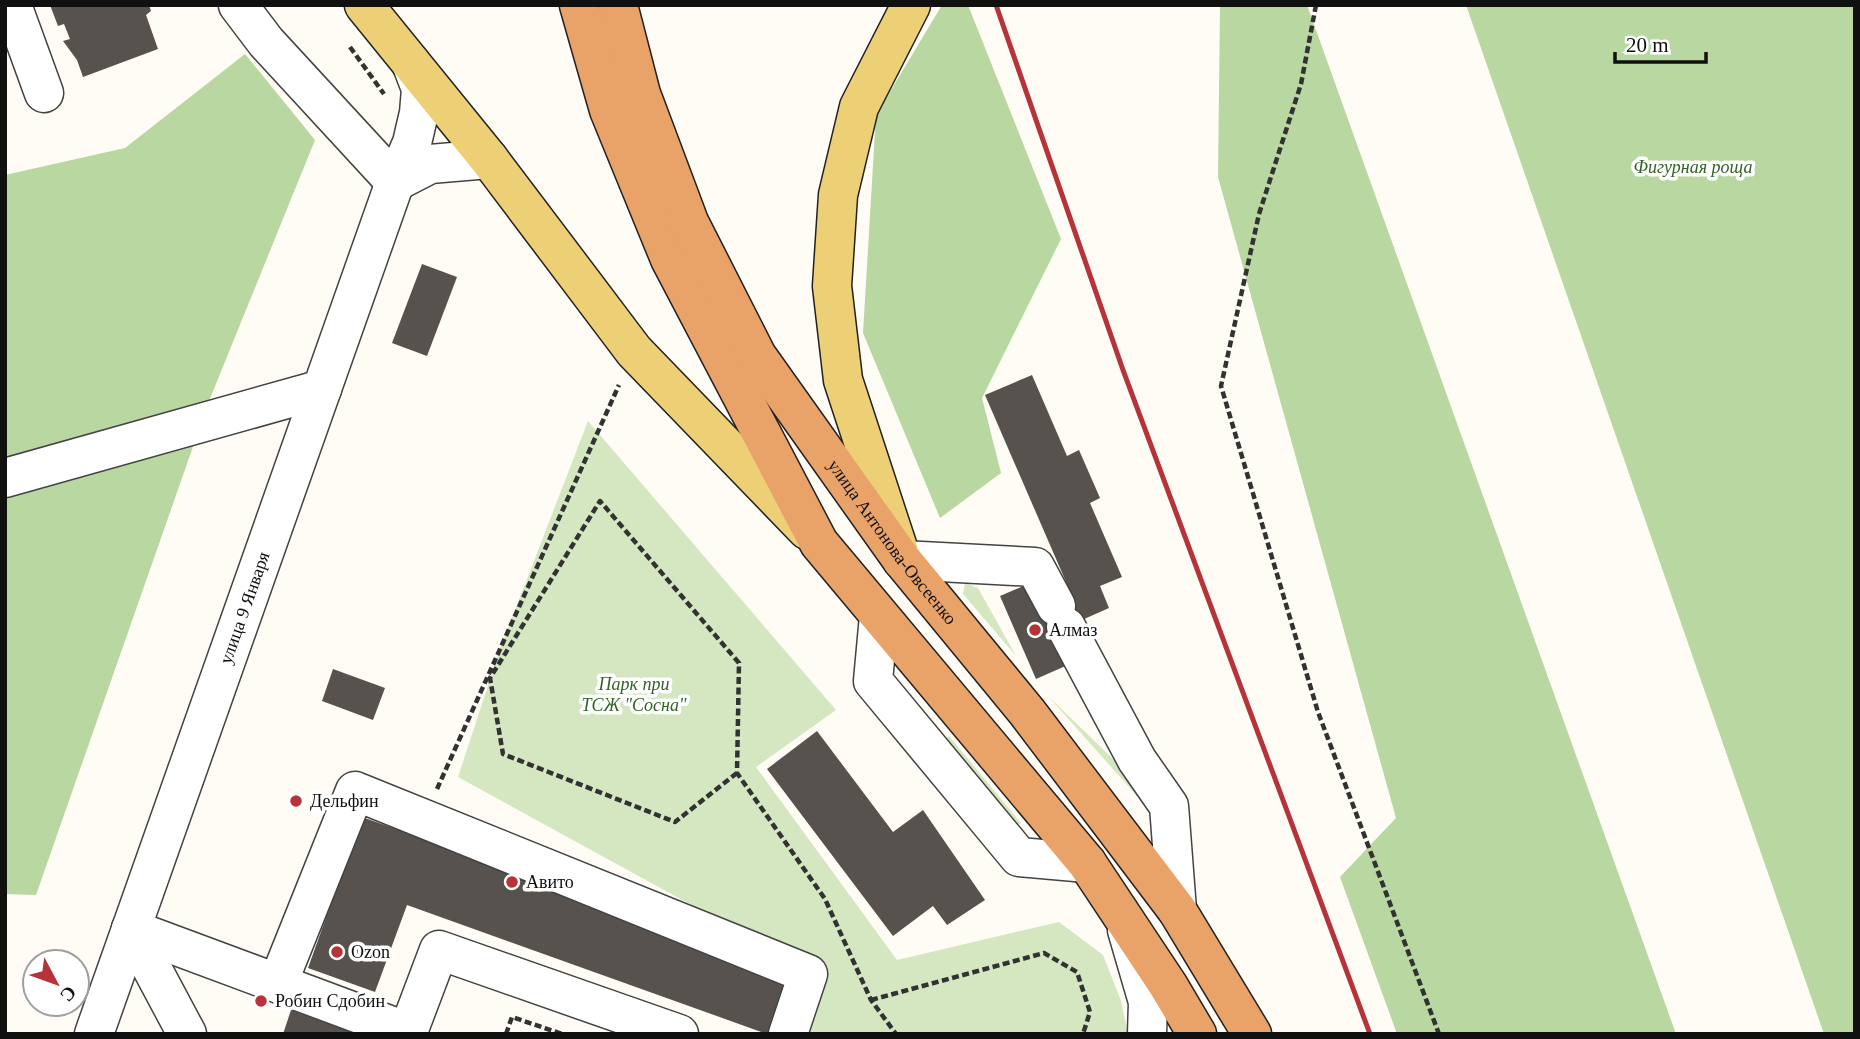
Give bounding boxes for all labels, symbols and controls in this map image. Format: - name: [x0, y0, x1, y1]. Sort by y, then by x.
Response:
- scale bar: [1615, 21, 1706, 65]
- text: 20 m: [1626, 33, 1669, 57]
- park label: Фигурная роща: [1633, 157, 1753, 177]
- street label: улица Антонова-Овсеенко: [824, 456, 961, 629]
- street label: улица 9 Января: [216, 549, 274, 667]
- place label: Алмаз: [1049, 620, 1097, 640]
- marker: Алмаз: [1027, 622, 1043, 638]
- park label: Парк при ТСЖ "Сосна": [581, 674, 687, 715]
- place label: Дельфин: [310, 791, 379, 811]
- marker: Дельфин: [288, 793, 304, 809]
- place label: Авито: [526, 872, 574, 892]
- marker: Авито: [504, 874, 520, 890]
- place label: Ozon: [351, 942, 390, 962]
- marker: Ozon: [329, 944, 345, 960]
- north arrow: [21, 948, 91, 1018]
- text: С: [56, 982, 81, 1006]
- place label: Робин Сдобин: [275, 991, 385, 1011]
- marker: Робин Сдобин: [253, 993, 269, 1009]

